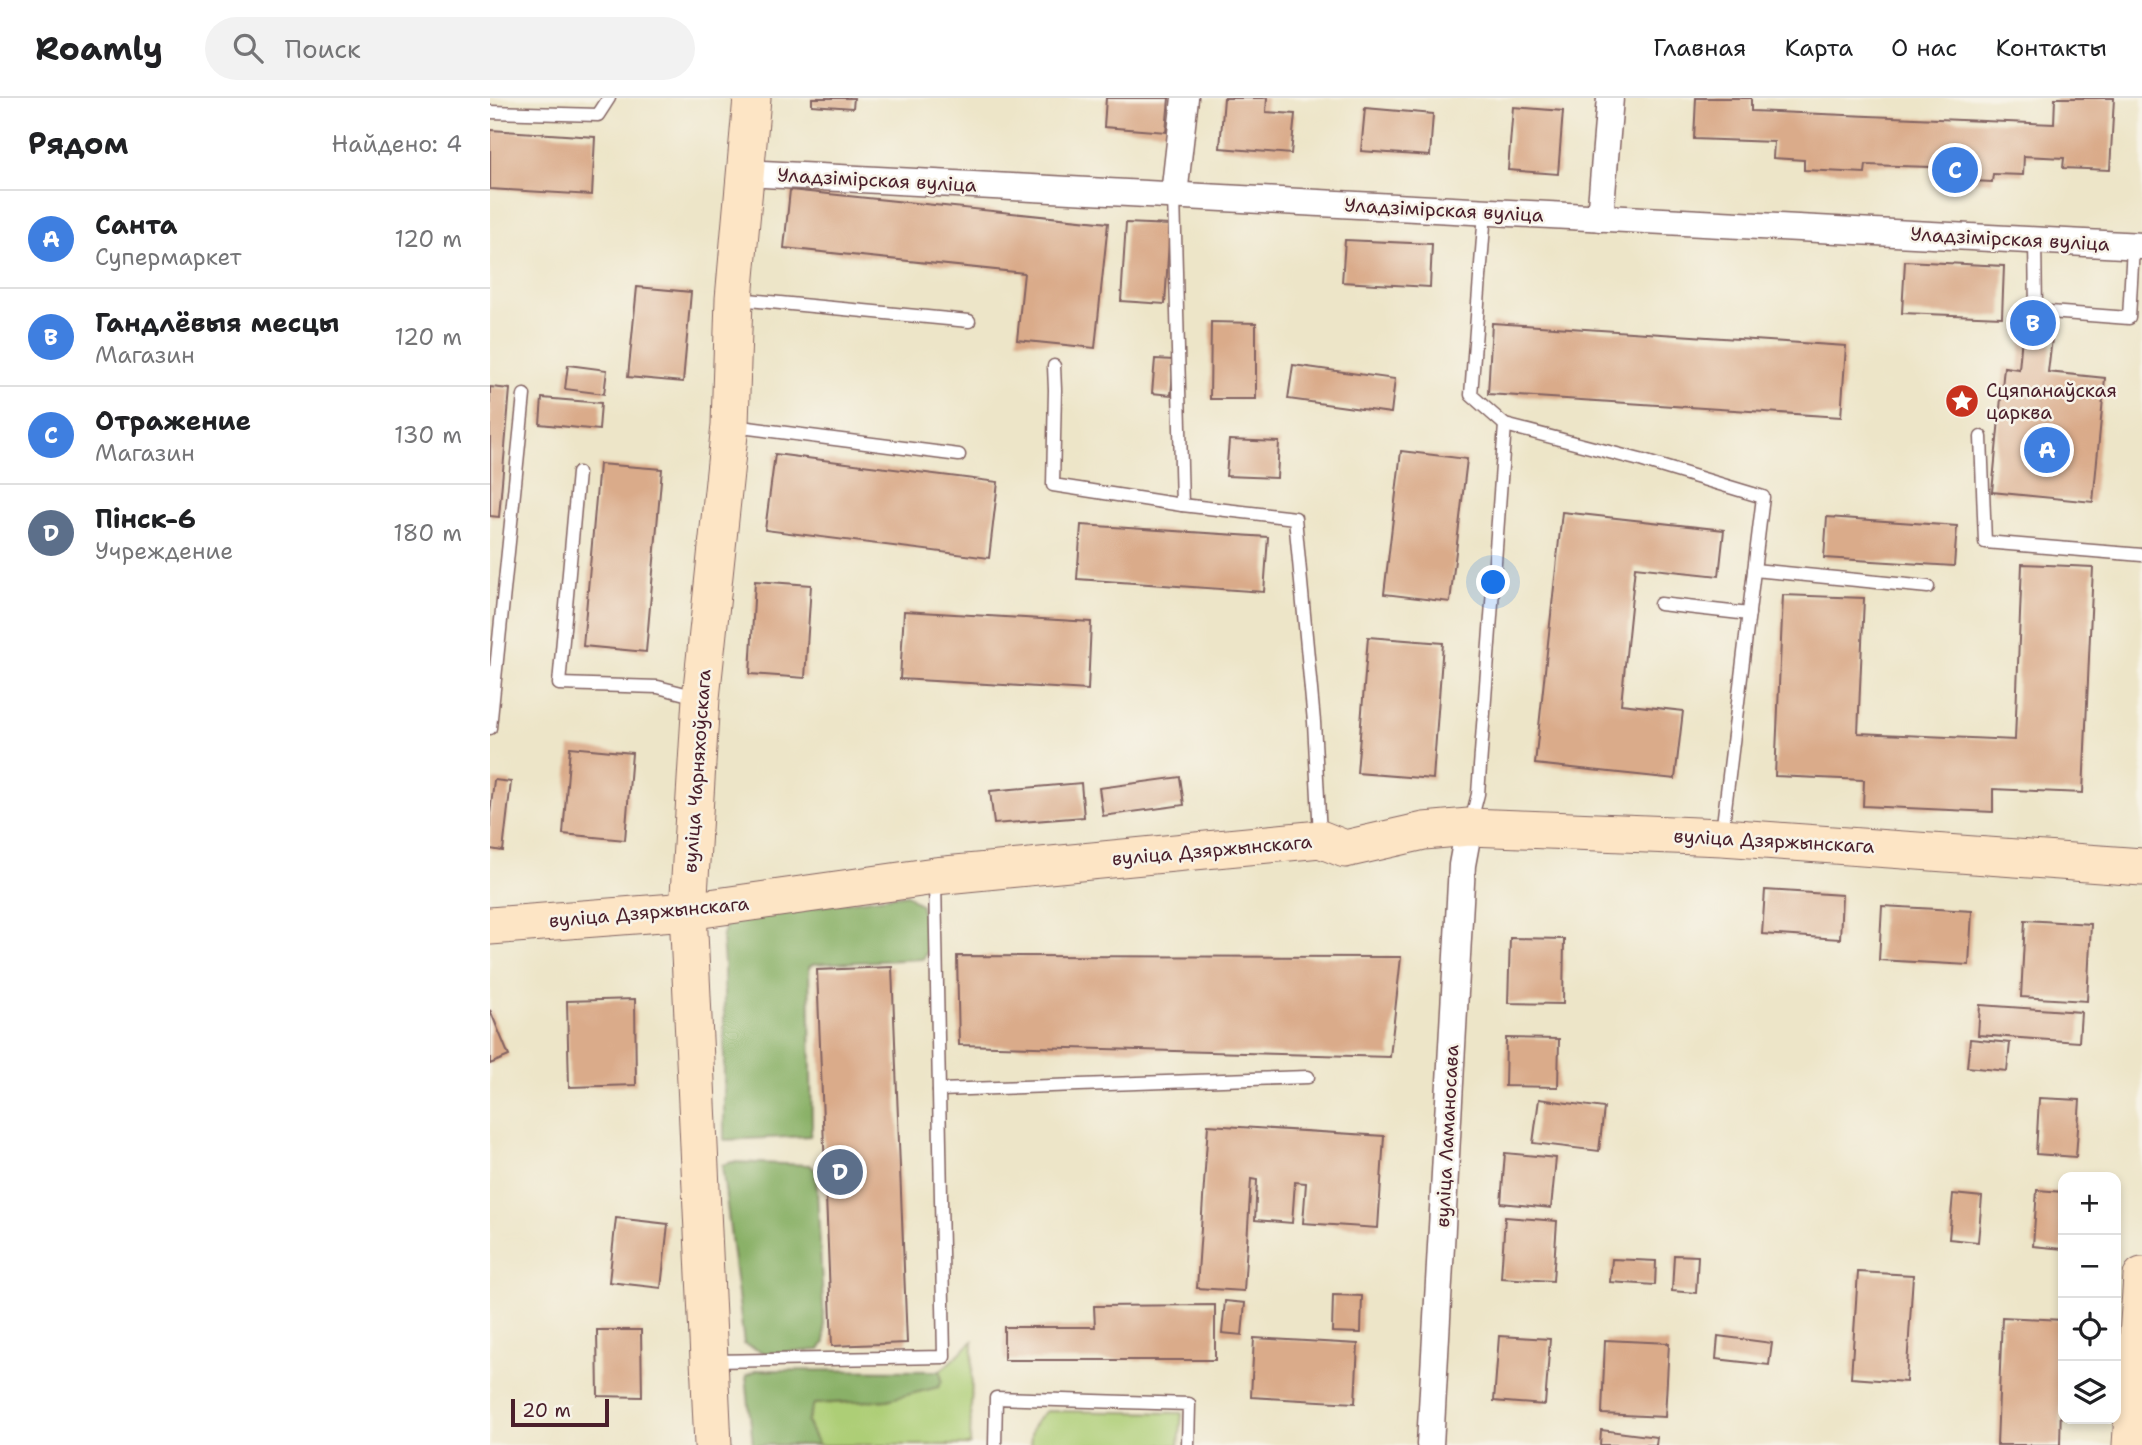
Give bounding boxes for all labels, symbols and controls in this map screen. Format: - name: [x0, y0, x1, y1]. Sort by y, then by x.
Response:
- search box: [205, 17, 695, 80]
- text: Roamly: [35, 26, 163, 71]
- icon: search: [229, 29, 267, 67]
- text: Поиск: [285, 31, 361, 66]
- text: Главная: [1653, 32, 1746, 64]
- text: Карта: [1784, 32, 1853, 64]
- text: О нас: [1891, 32, 1957, 64]
- text: Контакты: [1995, 32, 2107, 64]
- text: Рядом: [28, 123, 128, 164]
- text: Найдено: 4: [332, 129, 462, 159]
- pin: C: [1932, 144, 1978, 196]
- street label: Уладзімірская вуліца: [777, 162, 977, 198]
- street label: Уладзімірская вуліца: [1344, 192, 1544, 228]
- text: Санта: [95, 207, 178, 242]
- street label: Уладзімірская вуліца: [1910, 221, 2110, 257]
- text: A: [42, 224, 60, 254]
- text: 120 m: [394, 224, 462, 254]
- text: Супермаркет: [95, 242, 242, 272]
- pin: B: [2010, 297, 2056, 349]
- text: Гандлёвыя месцы: [95, 305, 339, 340]
- text: B: [44, 322, 58, 352]
- text: 120 m: [394, 322, 462, 352]
- text: Магазин: [95, 340, 195, 370]
- place label: Сцяпанаўская царква: [1986, 378, 2117, 425]
- place icon: Сцяпанаўская царква: [1943, 382, 1981, 420]
- text: Отражение: [95, 403, 251, 438]
- text: C: [44, 420, 58, 450]
- text: 130 m: [394, 420, 462, 450]
- pin: A: [2024, 424, 2070, 476]
- text: Магазин: [95, 438, 195, 468]
- text: Пінск-6: [95, 501, 196, 536]
- text: D: [43, 518, 59, 548]
- text: 180 m: [393, 518, 462, 548]
- text: Учреждение: [95, 536, 233, 566]
- your location: [1476, 565, 1510, 599]
- street label: вуліца Чарняхоўскага: [677, 668, 717, 874]
- street label: вуліца Дзяржынскага: [1673, 823, 1875, 859]
- street label: вуліца Дзяржынскага: [1111, 829, 1313, 871]
- street label: вуліца Дзяржынскага: [548, 891, 750, 933]
- street label: вуліца Ламаносава: [1430, 1044, 1464, 1228]
- pin: D: [817, 1146, 863, 1198]
- map controls: [2058, 1172, 2121, 1424]
- button: +: [2058, 1172, 2121, 1235]
- button: −: [2058, 1235, 2121, 1298]
- button: locate: [2058, 1298, 2121, 1361]
- button: layers: [2058, 1361, 2121, 1424]
- scale bar: [511, 1396, 609, 1428]
- text: 20 m: [522, 1398, 571, 1423]

